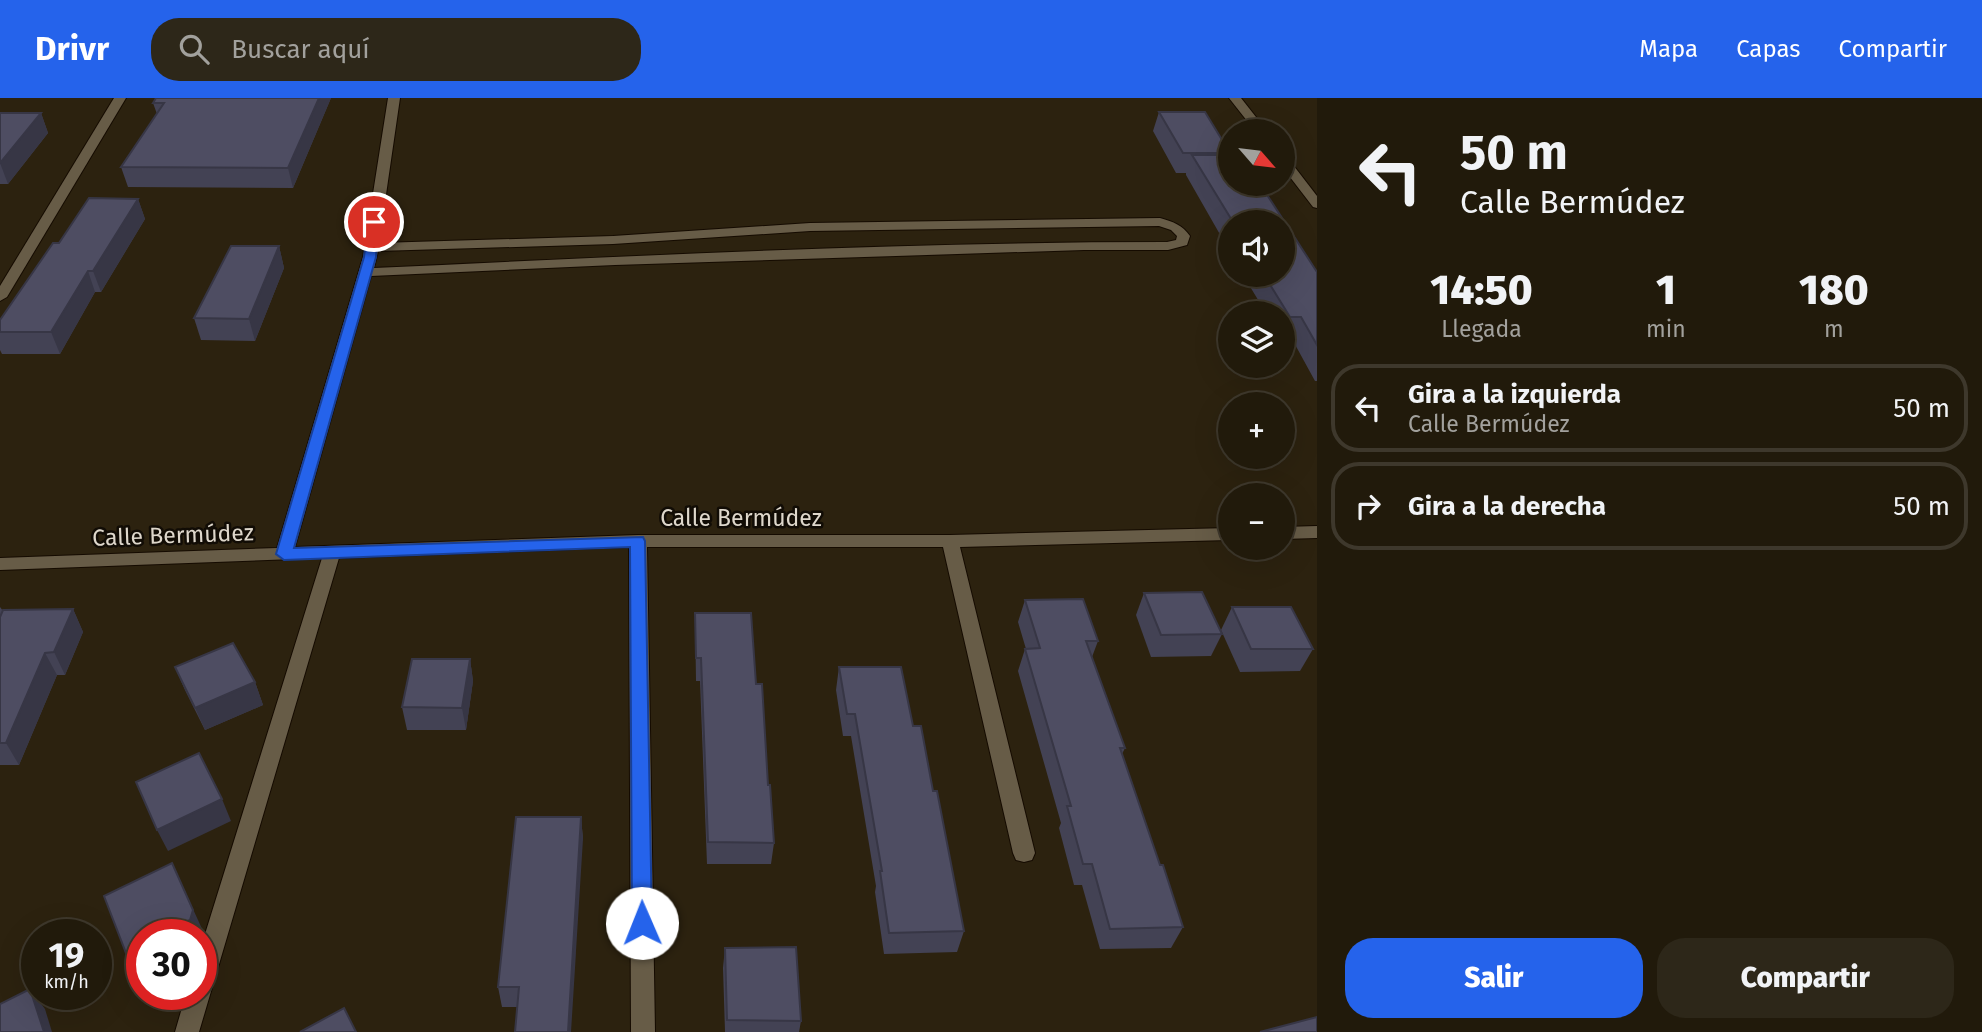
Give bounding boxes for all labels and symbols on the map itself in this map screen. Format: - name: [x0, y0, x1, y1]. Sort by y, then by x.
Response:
- north arrow: [1218, 119, 1295, 196]
- pin: [344, 192, 404, 252]
- street label: Calle Bermúdez: [660, 504, 822, 532]
- street label: Calle Bermúdez: [92, 518, 254, 552]
- position arrow: [605, 886, 679, 960]
- speed limit sign: 30: [126, 919, 217, 1010]

